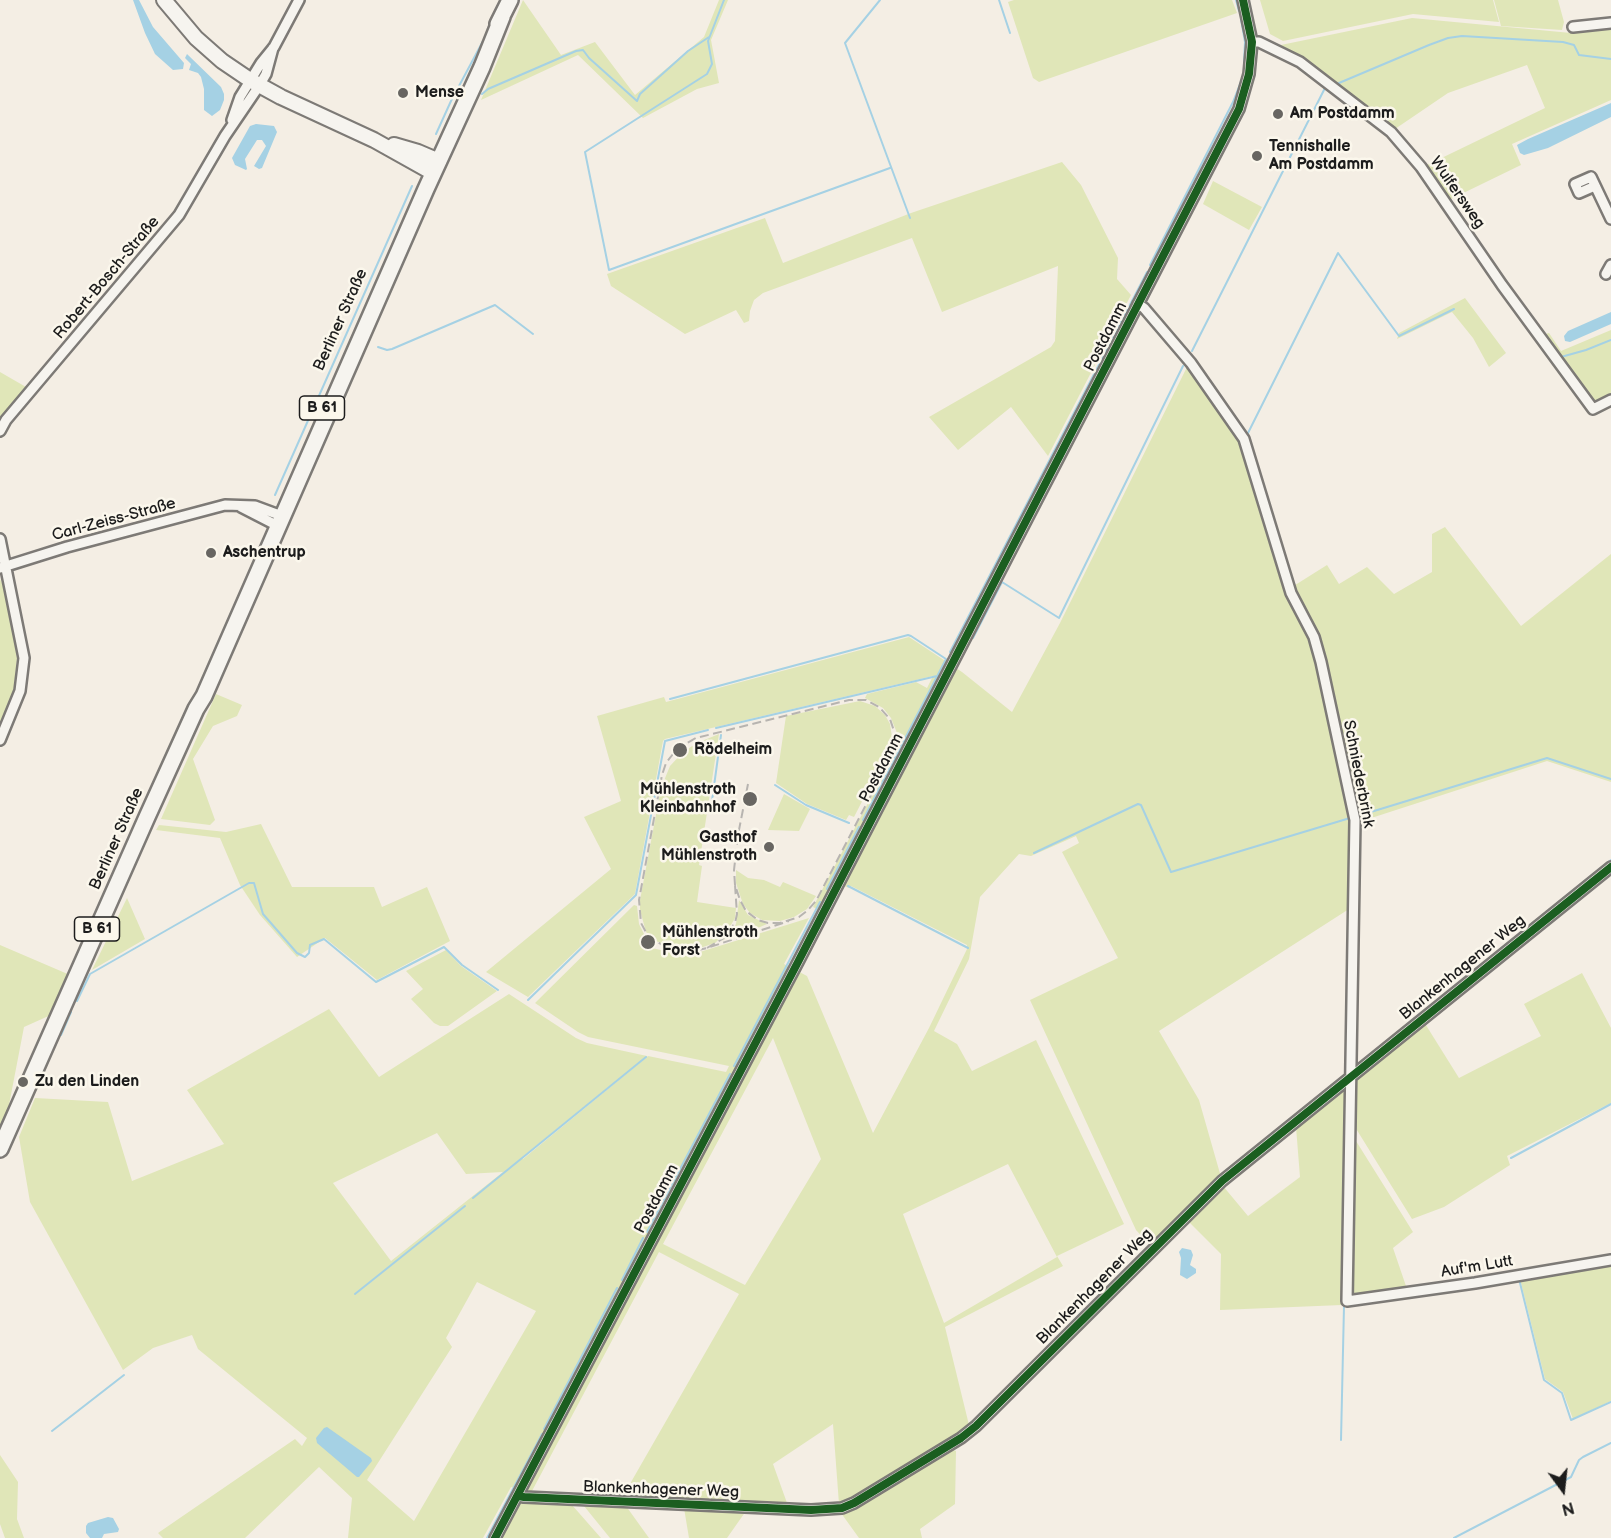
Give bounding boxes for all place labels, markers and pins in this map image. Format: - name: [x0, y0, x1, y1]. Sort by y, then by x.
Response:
- place label: Mense: [415, 83, 464, 103]
- marker: Mense: [396, 86, 410, 100]
- place label: Am Postdamm: [1290, 104, 1395, 124]
- marker: Am Postdamm: [1271, 107, 1285, 121]
- place label: Tennishalle Am Postdamm: [1269, 137, 1374, 175]
- marker: Tennishalle Am Postdamm: [1250, 149, 1264, 163]
- place label: Aschentrup: [223, 543, 306, 563]
- marker: Aschentrup: [204, 546, 218, 560]
- place label: Rödelheim: [694, 740, 772, 760]
- marker: Rödelheim: [671, 741, 689, 759]
- place label: Mühlenstroth Kleinbahnhof: [640, 780, 736, 818]
- marker: Mühlenstroth Kleinbahnhof: [741, 790, 759, 808]
- place label: Gasthof Mühlenstroth: [661, 828, 757, 866]
- marker: Gasthof Mühlenstroth: [762, 840, 776, 854]
- place label: Mühlenstroth Forst: [662, 923, 758, 961]
- marker: Mühlenstroth Forst: [639, 933, 657, 951]
- place label: Zu den Linden: [35, 1072, 139, 1092]
- marker: Zu den Linden: [16, 1075, 30, 1089]

